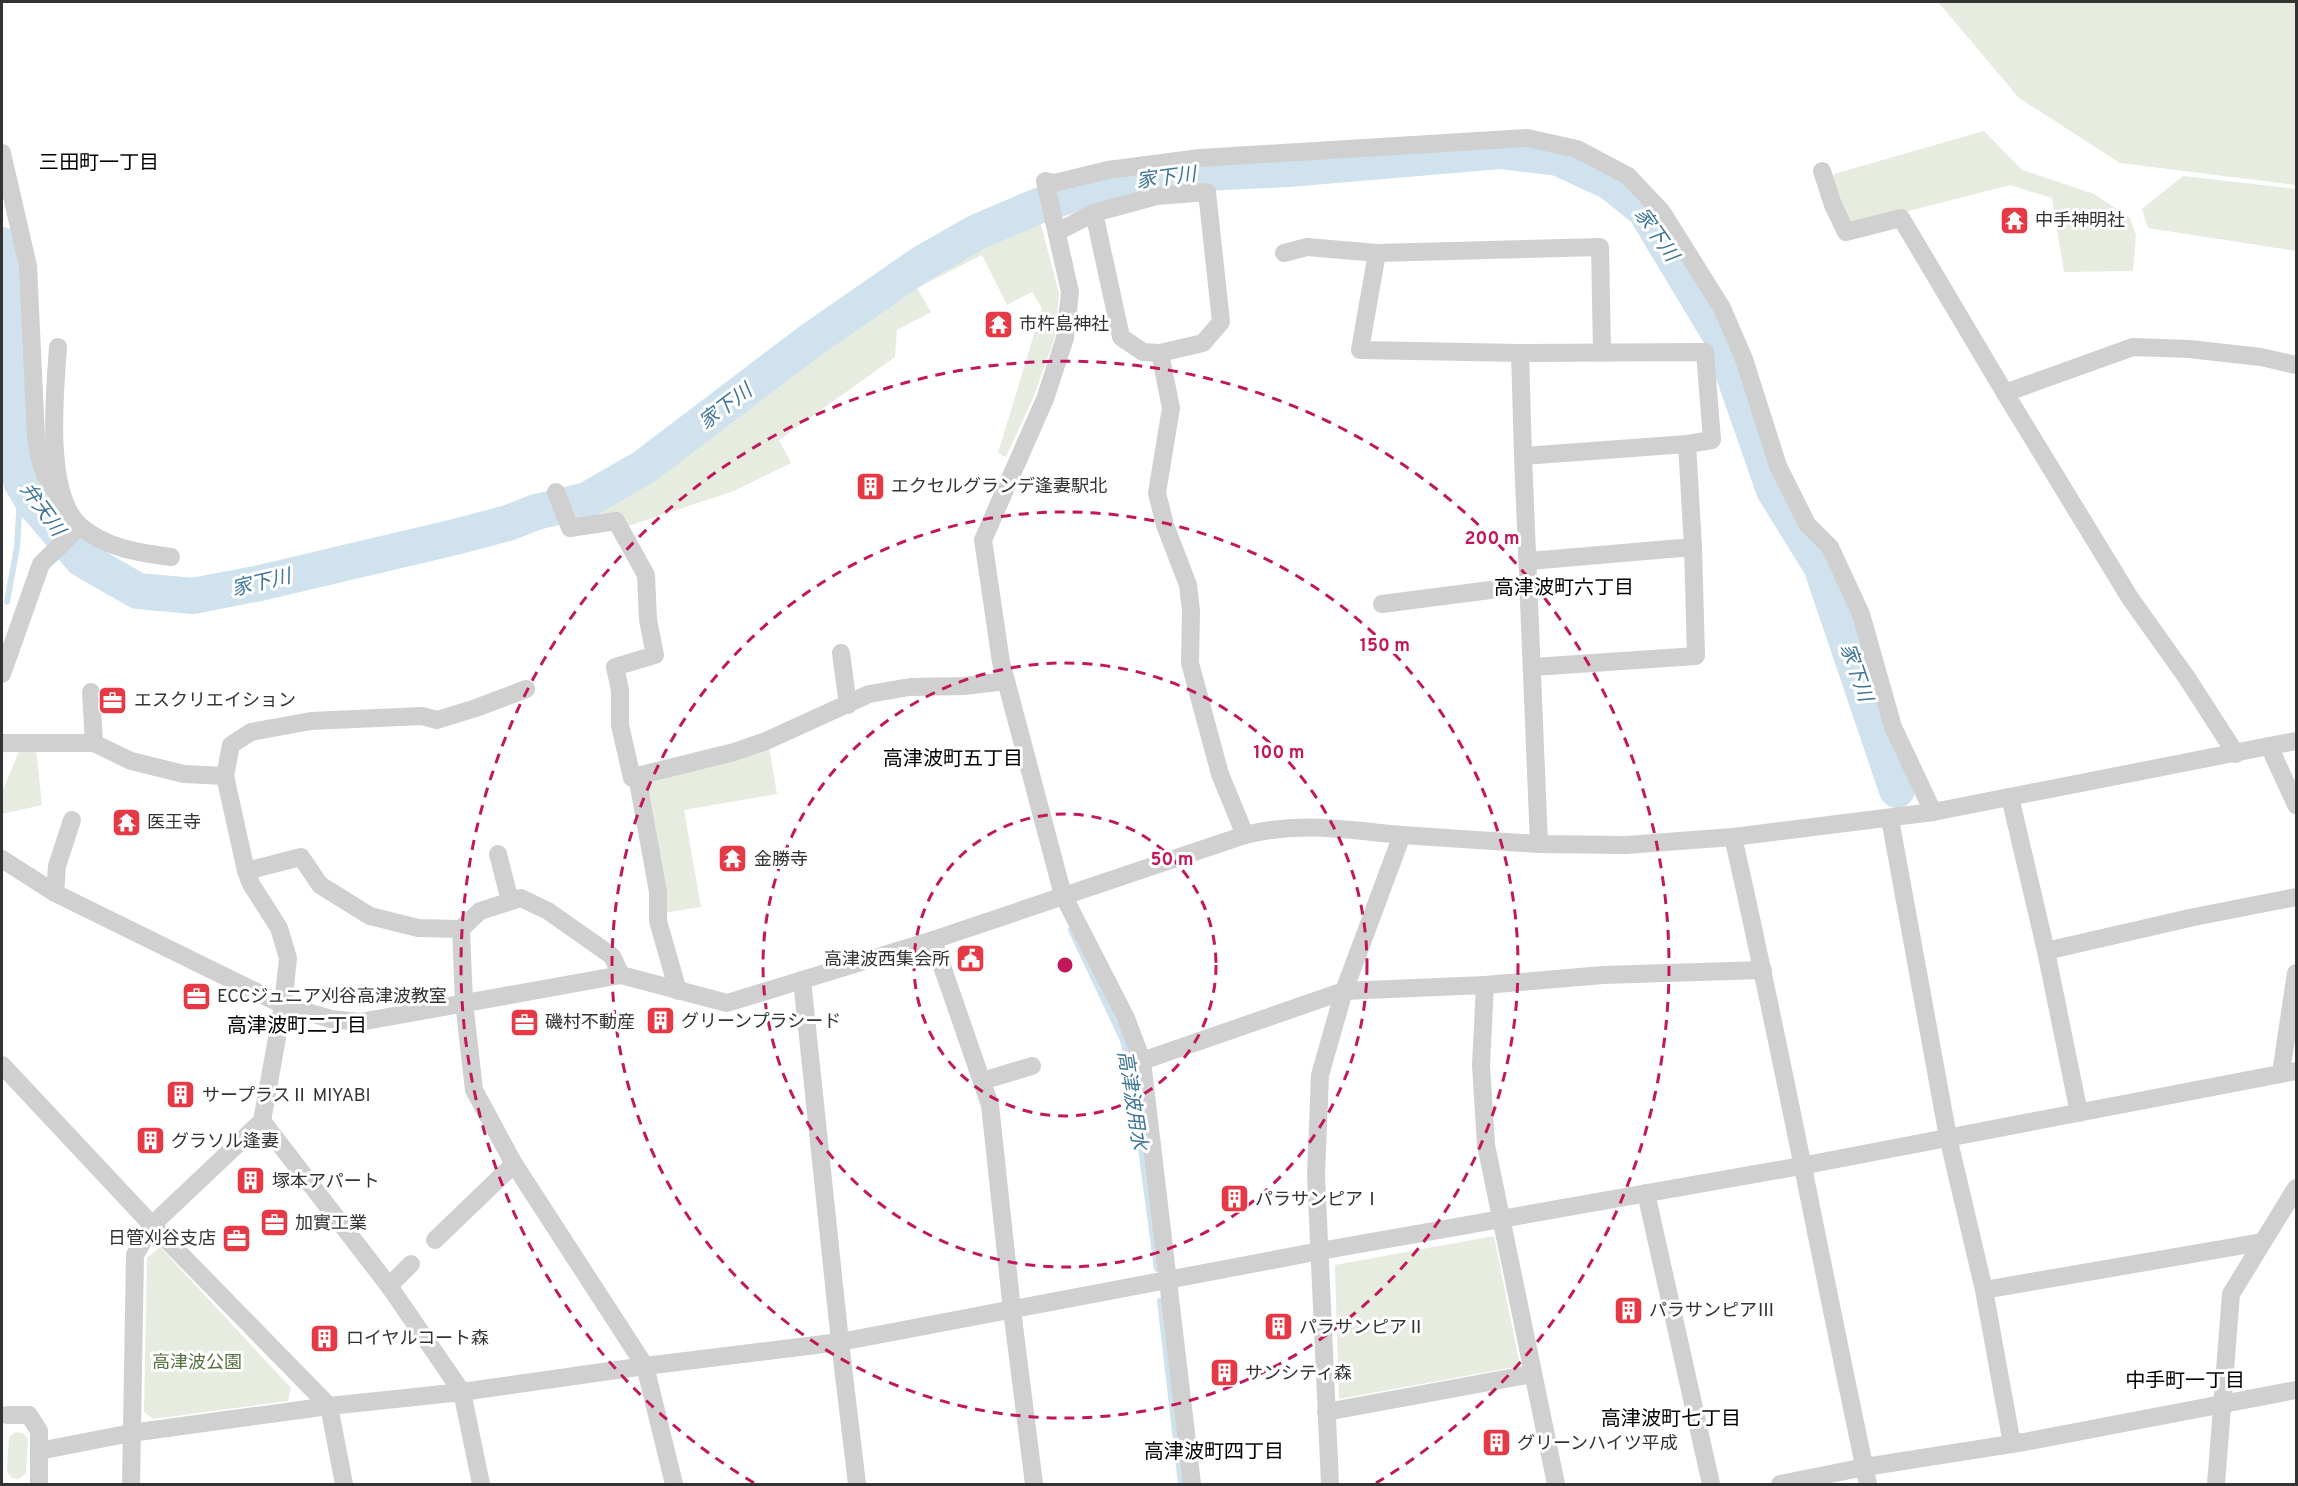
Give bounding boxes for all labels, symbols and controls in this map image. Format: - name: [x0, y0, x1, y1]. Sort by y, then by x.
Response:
- district label: 三田町一丁目: [39, 151, 159, 177]
- water label: 家下川: [1135, 162, 1200, 196]
- water label: 家下川: [1628, 203, 1684, 269]
- temple icon: 中手神明社: [1998, 204, 2030, 236]
- place label: 中手神明社: [2035, 210, 2125, 233]
- temple icon: 市杵島神社: [982, 308, 1014, 340]
- place label: 市杵島神社: [1019, 314, 1109, 337]
- water label: 家下川: [694, 378, 760, 436]
- building icon: エクセルグランデ逢妻駅北: [854, 470, 886, 502]
- place label: エクセルグランデ逢妻駅北: [891, 476, 1107, 499]
- water label: 弁天川: [13, 478, 71, 544]
- text: 200 m: [1464, 528, 1520, 551]
- water label: 家下川: [229, 564, 296, 603]
- district label: 高津波町六丁目: [1494, 576, 1634, 602]
- text: 150 m: [1360, 635, 1410, 658]
- water label: 家下川: [1833, 640, 1878, 707]
- office icon: エスクリエイション: [97, 684, 129, 716]
- place label: エスクリエイション: [134, 690, 296, 713]
- text: 100 m: [1253, 742, 1305, 765]
- district label: 高津波町五丁目: [883, 747, 1023, 773]
- temple icon: 医王寺: [110, 806, 142, 838]
- place label: 医王寺: [147, 812, 201, 835]
- temple icon: 金勝寺: [717, 843, 749, 875]
- place label: 金勝寺: [754, 849, 808, 872]
- text: 50 m: [1150, 849, 1194, 872]
- public building icon: 高津波西集会所: [955, 943, 987, 975]
- place label: 高津波西集会所: [824, 949, 950, 972]
- centre of rings: [1055, 955, 1075, 975]
- office icon: ECCジュニア刈谷高津波教室: [180, 980, 212, 1012]
- place label: ECCジュニア刈谷高津波教室: [217, 986, 447, 1009]
- building icon: グリーンプラシード: [644, 1005, 676, 1037]
- office icon: 磯村不動産: [508, 1006, 540, 1038]
- place label: グリーンプラシード: [681, 1011, 841, 1034]
- place label: 磯村不動産: [545, 1012, 635, 1035]
- district label: 高津波町二丁目: [227, 1014, 367, 1040]
- water label: 高津波用水: [1110, 1049, 1152, 1154]
- building icon: サープラスⅡ MIYABI: [165, 1079, 197, 1111]
- place label: サープラスⅡ MIYABI: [202, 1085, 371, 1108]
- building icon: グラソル逢妻: [134, 1125, 166, 1157]
- place label: グラソル逢妻: [171, 1131, 279, 1154]
- building icon: 塚本アパート: [235, 1165, 267, 1197]
- place label: 塚本アパート: [272, 1171, 380, 1194]
- building icon: パラサンピアⅠ: [1218, 1183, 1250, 1215]
- place label: パラサンピアⅠ: [1255, 1189, 1381, 1212]
- office icon: 加實工業: [258, 1207, 290, 1239]
- place label: 加實工業: [295, 1213, 367, 1236]
- office icon: 日管刈谷支店: [221, 1222, 253, 1254]
- place label: 日管刈谷支店: [108, 1228, 216, 1251]
- building icon: パラサンピアⅢ: [1612, 1294, 1644, 1326]
- place label: パラサンピアⅢ: [1649, 1300, 1775, 1323]
- building icon: パラサンピアⅡ: [1262, 1311, 1294, 1343]
- place label: パラサンピアⅡ: [1299, 1317, 1425, 1340]
- building icon: ロイヤルコート森: [309, 1322, 341, 1354]
- place label: ロイヤルコート森: [346, 1328, 489, 1351]
- park label: 高津波公園: [152, 1352, 242, 1375]
- building icon: サンシティ森: [1208, 1357, 1240, 1389]
- place label: サンシティ森: [1245, 1363, 1352, 1386]
- district label: 中手町一丁目: [2125, 1369, 2245, 1395]
- district label: 高津波町七丁目: [1601, 1407, 1741, 1433]
- building icon: グリーンハイツ平成: [1480, 1427, 1512, 1459]
- place label: グリーンハイツ平成: [1517, 1433, 1678, 1456]
- district label: 高津波町四丁目: [1144, 1440, 1284, 1466]

